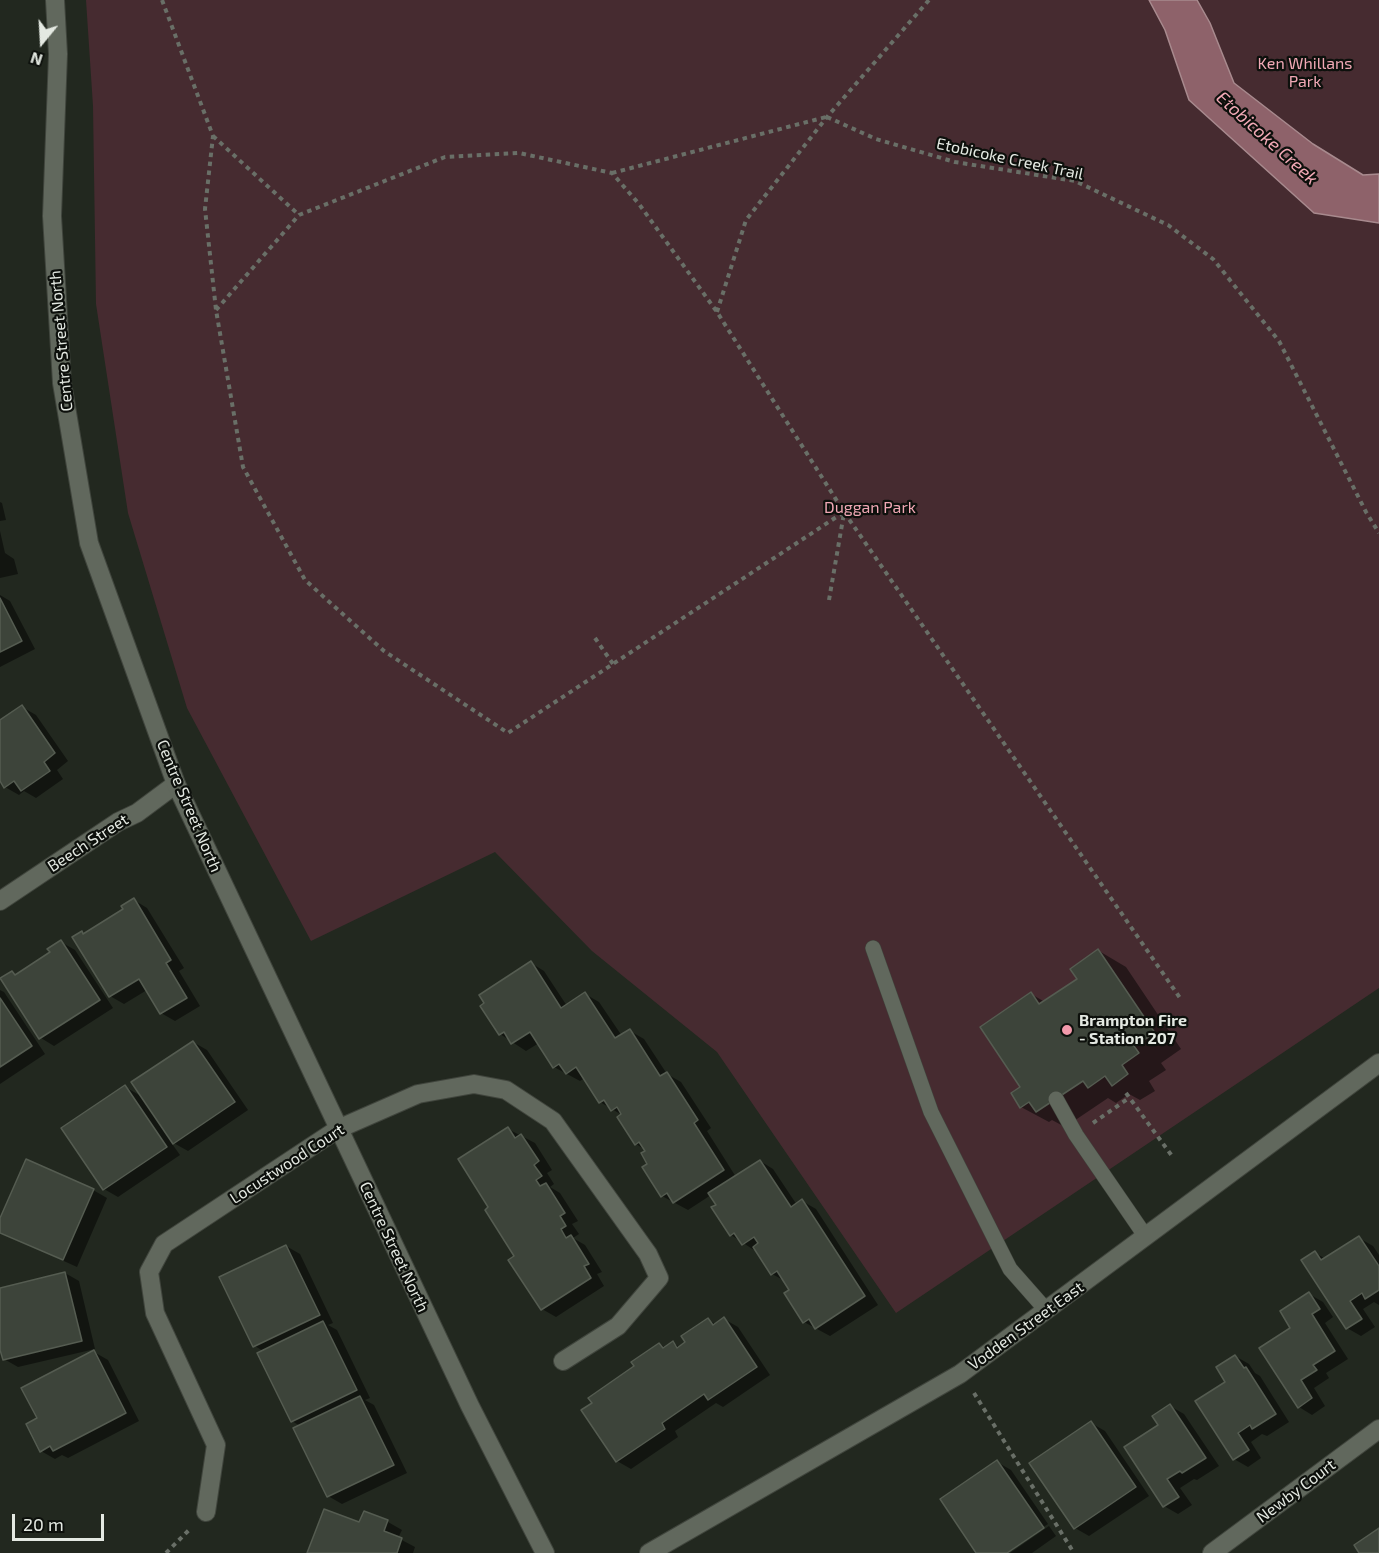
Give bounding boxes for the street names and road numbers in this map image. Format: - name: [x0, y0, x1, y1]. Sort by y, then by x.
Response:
- street label: Etobicoke Creek Trail: [935, 134, 1085, 184]
- street label: Centre Street North: [45, 270, 77, 412]
- street label: Centre Street North: [152, 737, 226, 875]
- street label: Beech Street: [44, 810, 132, 876]
- street label: Locustwood Court: [226, 1120, 348, 1208]
- street label: Centre Street North: [355, 1179, 433, 1315]
- street label: Vodden Street East: [965, 1278, 1087, 1374]
- street label: Newby Court: [1253, 1455, 1339, 1527]

